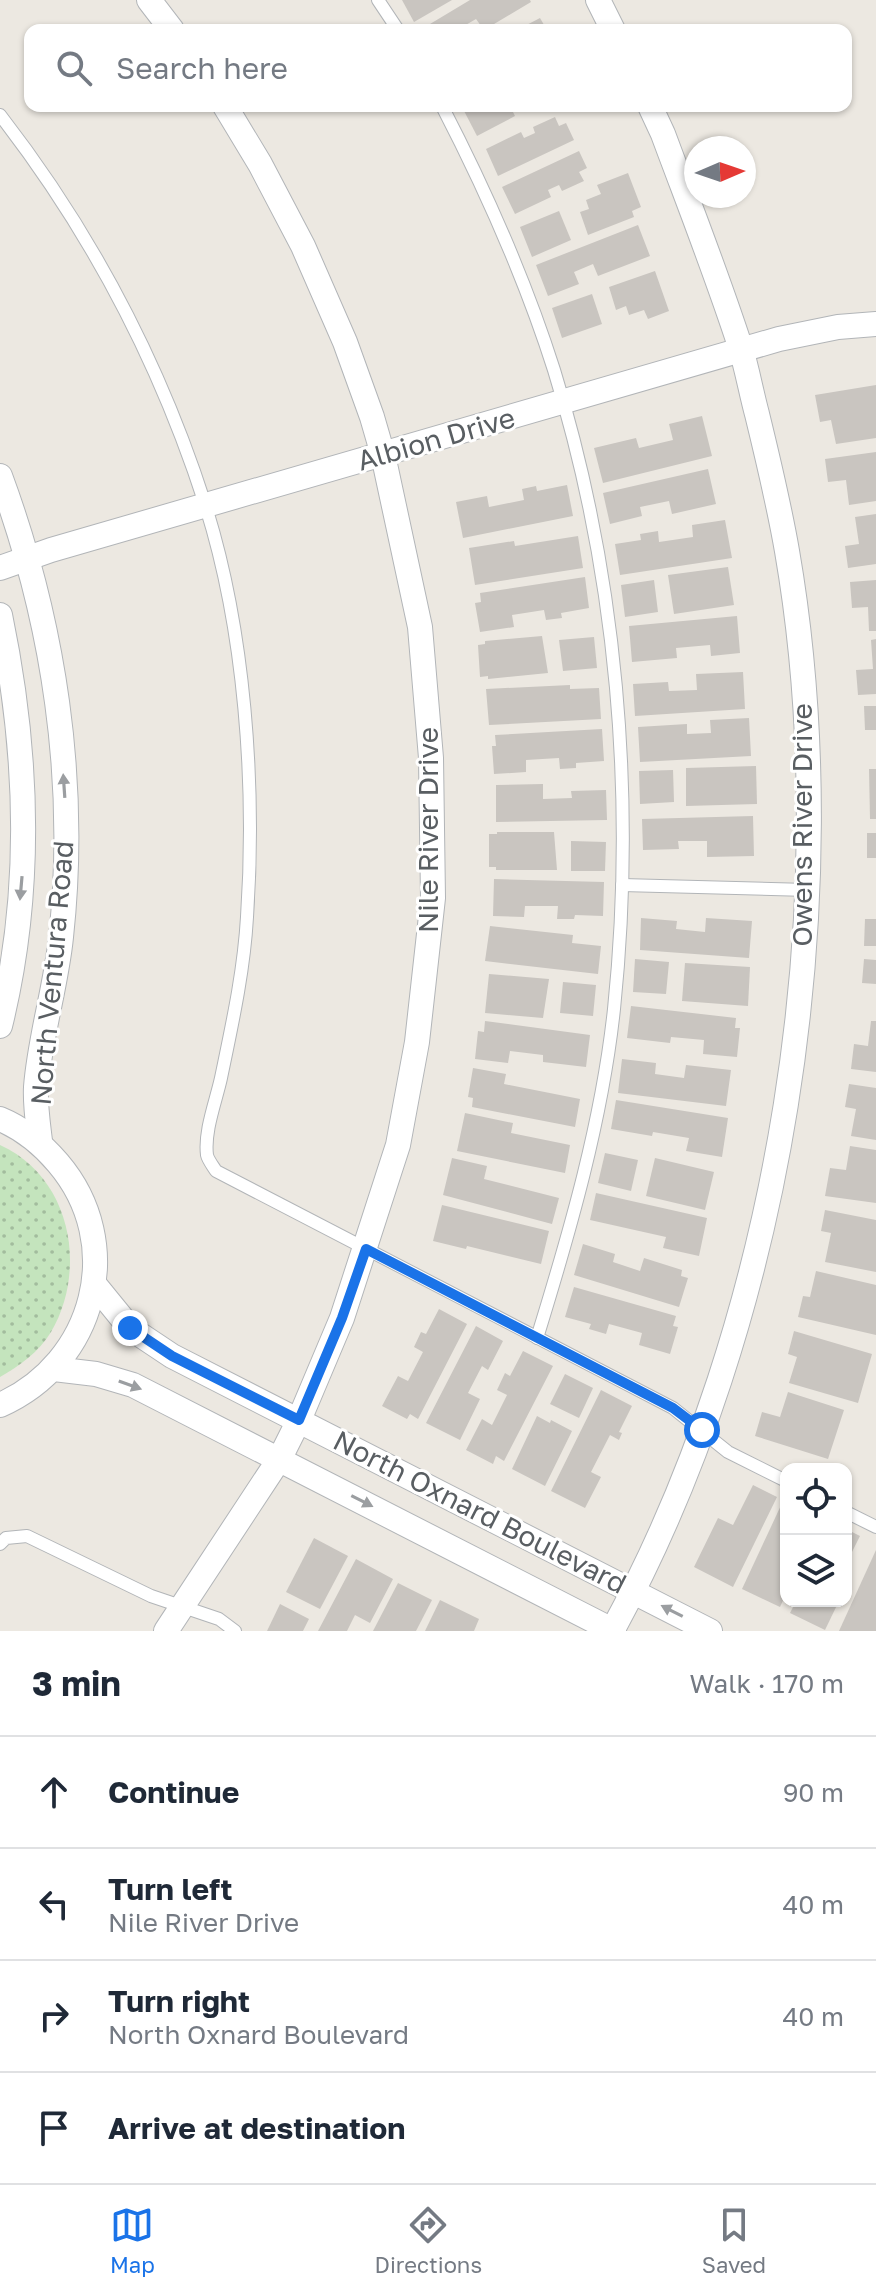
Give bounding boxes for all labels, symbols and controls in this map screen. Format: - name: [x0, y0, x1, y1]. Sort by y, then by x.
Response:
- search box: [24, 24, 852, 112]
- icon: search: [52, 46, 96, 90]
- text: Search here: [116, 50, 288, 86]
- north arrow: [684, 136, 756, 208]
- street label: Albion Drive: [353, 400, 518, 477]
- street label: Owens River Drive: [785, 703, 818, 947]
- street label: Nile River Drive: [411, 727, 444, 933]
- one-way arrow: [57, 773, 70, 798]
- street label: North Ventura Road: [23, 839, 80, 1107]
- one-way arrow: [14, 876, 27, 901]
- route end: [112, 1310, 148, 1346]
- one-way arrow: [118, 1379, 142, 1392]
- route start: [684, 1412, 720, 1448]
- street label: North Oxnard Boulevard: [328, 1423, 632, 1600]
- map controls: [780, 1463, 852, 1607]
- button: locate: [780, 1463, 852, 1535]
- one-way arrow: [351, 1494, 374, 1507]
- button: layers: [780, 1535, 852, 1607]
- one-way arrow: [660, 1605, 683, 1618]
- text: 3 min: [32, 1663, 121, 1703]
- text: Walk · 170 m: [690, 1668, 844, 1699]
- icon: ahead: [32, 1770, 76, 1814]
- text: Continue: [108, 1774, 239, 1810]
- text: 90 m: [783, 1777, 844, 1808]
- text: Turn left: [108, 1871, 233, 1907]
- icon: left: [32, 1882, 76, 1926]
- text: 40 m: [783, 1889, 844, 1920]
- text: Nile River Drive: [108, 1907, 299, 1938]
- text: Turn right: [108, 1983, 250, 2019]
- icon: right: [32, 1994, 76, 2038]
- text: 40 m: [783, 2001, 844, 2032]
- text: North Oxnard Boulevard: [108, 2019, 409, 2050]
- icon: arrive: [32, 2106, 76, 2150]
- text: Arrive at destination: [108, 2110, 405, 2146]
- tab: Map: [110, 2203, 155, 2278]
- tab: Directions: [375, 2203, 482, 2278]
- tab: Saved: [702, 2203, 766, 2278]

